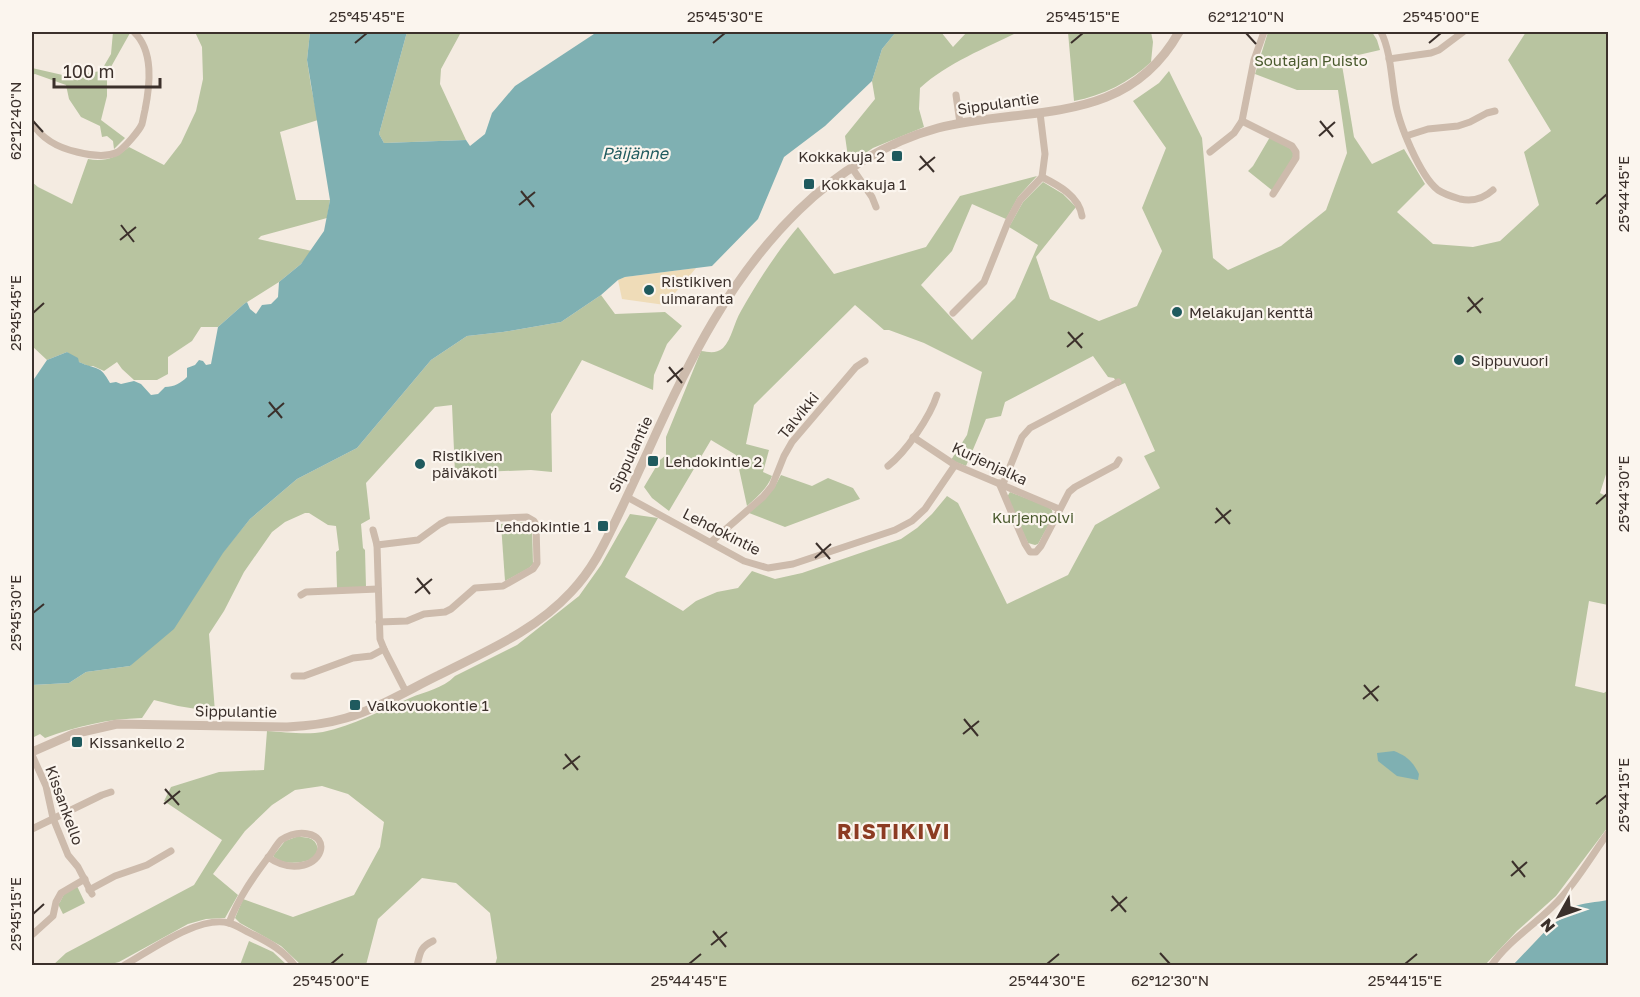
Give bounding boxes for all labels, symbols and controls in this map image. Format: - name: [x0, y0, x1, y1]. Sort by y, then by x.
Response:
- text: 25°45'45"E: [329, 7, 405, 25]
- text: 25°45'30"E: [687, 7, 763, 25]
- text: 25°45'15"E: [1046, 7, 1120, 25]
- text: 62°12'10"N: [1208, 7, 1284, 25]
- text: 25°45'00"E: [1403, 7, 1479, 25]
- scale bar: [54, 51, 160, 89]
- park label: Soutajan Puisto: [1254, 51, 1368, 69]
- text: 100 m: [63, 60, 114, 82]
- text: 62°12'40"N: [6, 82, 24, 160]
- street label: Sippulantie: [956, 88, 1040, 118]
- water label: Päijänne: [602, 143, 670, 163]
- place label: Kokkakuja 2: [798, 147, 885, 165]
- marker: Kokkakuja 2: [890, 149, 904, 163]
- text: 25°44'45"E: [1614, 156, 1632, 232]
- place label: Kokkakuja 1: [821, 175, 906, 193]
- marker: Kokkakuja 1: [802, 177, 816, 191]
- place label: Ristikiven uimaranta: [661, 272, 734, 307]
- text: 25°45'45"E: [6, 275, 24, 351]
- marker: Ristikiven uimaranta: [642, 283, 656, 297]
- place label: Melakujan kenttä: [1189, 303, 1313, 321]
- marker: Melakujan kenttä: [1170, 305, 1184, 319]
- place label: Sippuvuori: [1471, 351, 1549, 369]
- marker: Sippuvuori: [1452, 353, 1466, 367]
- street label: Talvikki: [774, 388, 822, 442]
- street label: Sippulantie: [604, 413, 656, 495]
- street label: Kurjenjalka: [949, 438, 1031, 488]
- place label: Ristikiven päiväkoti: [432, 446, 503, 481]
- place label: Lehdokintie 2: [665, 452, 762, 470]
- marker: Lehdokintie 2: [646, 454, 660, 468]
- text: 25°44'30"E: [1614, 456, 1632, 532]
- marker: Ristikiven päiväkoti: [413, 457, 427, 471]
- street label: Lehdokintie: [680, 504, 764, 558]
- park label: Kurjenpolvi: [992, 508, 1074, 526]
- place label: Lehdokintie 1: [495, 517, 591, 535]
- marker: Lehdokintie 1: [596, 519, 610, 533]
- text: 25°45'30"E: [6, 575, 24, 651]
- place label: Valkovuokontie 1: [367, 696, 489, 714]
- marker: Valkovuokontie 1: [348, 698, 362, 712]
- street label: Sippulantie: [195, 701, 278, 721]
- place label: Kissankello 2: [89, 733, 185, 751]
- marker: Kissankello 2: [70, 735, 84, 749]
- text: 25°44'15"E: [1614, 758, 1632, 832]
- street label: Kissankello: [42, 763, 88, 847]
- district label: RISTIKIVI: [837, 818, 951, 844]
- text: 25°45'15"E: [6, 877, 24, 951]
- north arrow: [1529, 886, 1589, 946]
- text: N: [1536, 915, 1559, 937]
- text: 25°45'00"E: [293, 971, 369, 989]
- text: 25°44'45"E: [651, 971, 727, 989]
- text: 25°44'30"E: [1009, 971, 1085, 989]
- text: 62°12'30"N: [1131, 971, 1209, 989]
- text: 25°44'15"E: [1368, 971, 1442, 989]

